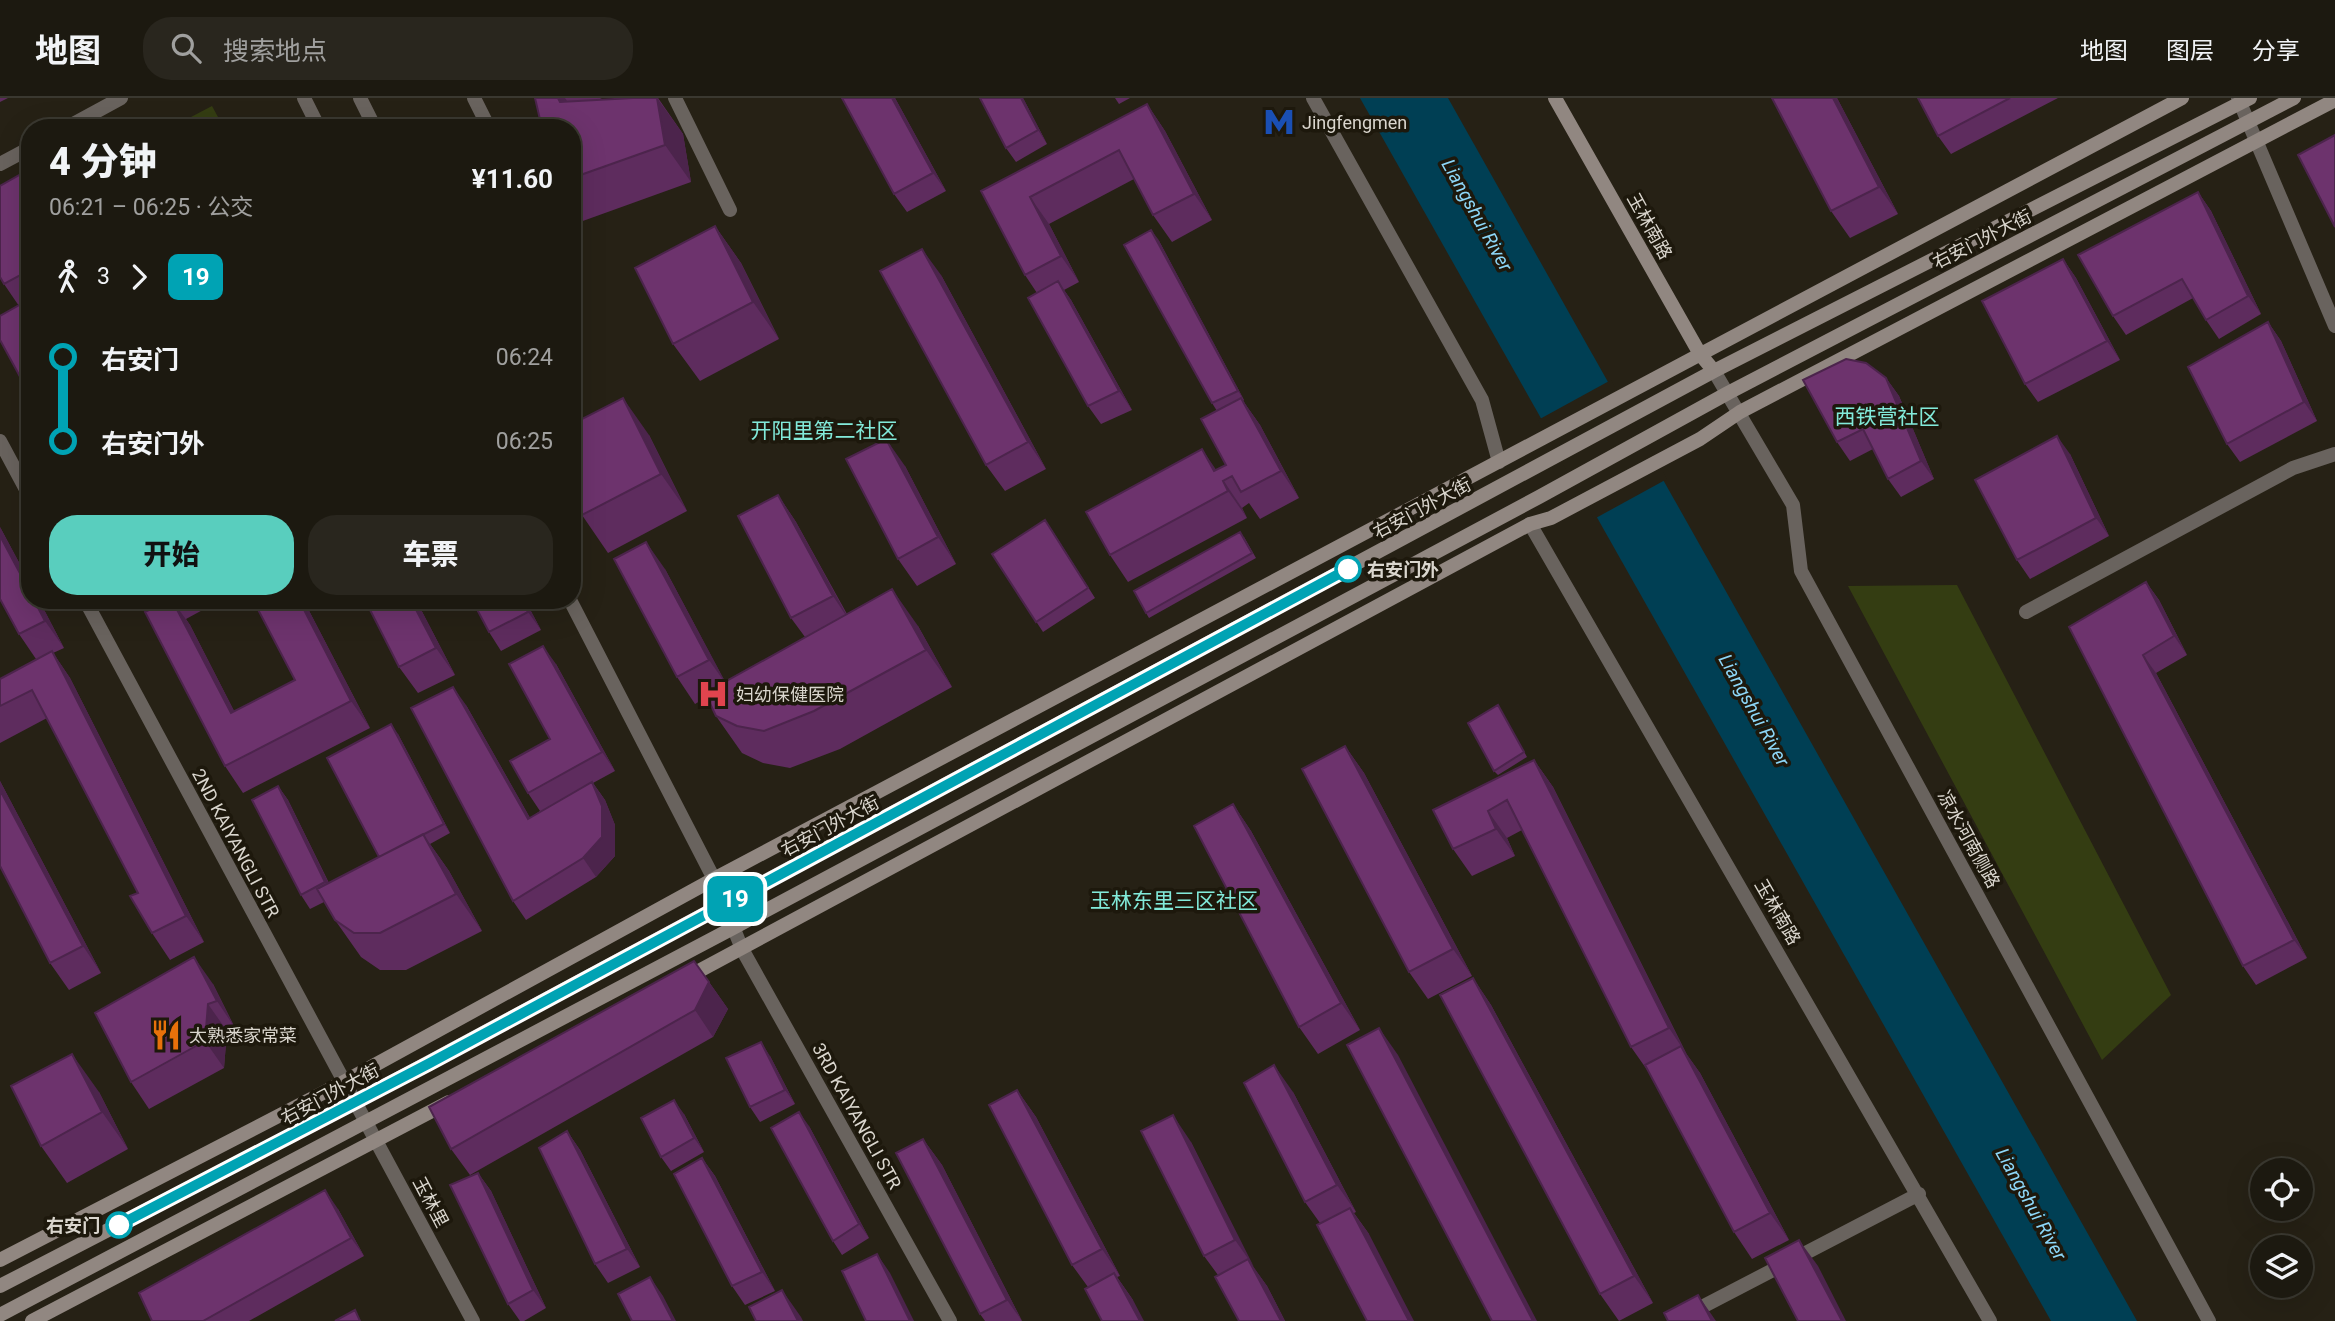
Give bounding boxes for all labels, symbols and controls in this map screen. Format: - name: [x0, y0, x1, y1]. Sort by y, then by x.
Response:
- search box: [143, 17, 633, 80]
- icon: search: [167, 29, 205, 67]
- text: 地图: [35, 31, 101, 70]
- text: 搜索地点: [223, 36, 327, 66]
- text: 地图: [2080, 37, 2128, 65]
- text: 图层: [2166, 37, 2214, 65]
- text: 分享: [2252, 37, 2300, 65]
- metro station icon: Jingfengmen: [1262, 105, 1296, 139]
- place label: Jingfengmen: [1302, 112, 1407, 133]
- text: 4 分钟: [49, 140, 156, 184]
- water label: Liangshui River: [1437, 155, 1518, 276]
- text: ¥11.60: [472, 164, 553, 194]
- street label: 玉林南路: [1623, 189, 1677, 263]
- text: 06:21 – 06:25 · 公交: [49, 194, 253, 221]
- street label: 右安门外大街: [1929, 205, 2035, 273]
- icon: walk: [49, 258, 87, 296]
- icon: forward: [120, 258, 158, 296]
- text: 3: [97, 263, 110, 290]
- text: 19: [182, 263, 209, 291]
- text: 06:24: [496, 344, 553, 371]
- text: 右安门: [101, 345, 179, 375]
- district label: 西铁营社区: [1835, 405, 1940, 429]
- district label: 开阳里第二社区: [751, 419, 898, 443]
- text: 06:25: [496, 428, 553, 455]
- text: 右安门外: [101, 429, 205, 459]
- street label: 右安门外大街: [1369, 473, 1475, 543]
- button: 开始: [49, 515, 294, 595]
- button: 车票: [308, 515, 553, 595]
- marker: 右安门外: [1335, 556, 1361, 582]
- place label: 右安门外: [1367, 559, 1439, 580]
- water label: Liangshui River: [1714, 650, 1795, 771]
- hospital icon: 妇幼保健医院: [696, 677, 730, 711]
- place label: 妇幼保健医院: [736, 684, 844, 705]
- street label: 2ND KAIYANGLI STR: [188, 765, 284, 921]
- street label: 凉水河南侧路: [1934, 787, 2004, 891]
- street label: 右安门外大街: [777, 791, 883, 861]
- line badge: 19: [704, 876, 766, 922]
- street label: 玉林南路: [1751, 876, 1805, 948]
- text: 19: [721, 885, 749, 913]
- district label: 玉林东里三区社区: [1090, 889, 1258, 913]
- restaurant icon: 太熟悉家常菜: [149, 1018, 183, 1052]
- place label: 太熟悉家常菜: [189, 1025, 297, 1046]
- street label: 3RD KAIYANGLI STR: [808, 1039, 906, 1193]
- street label: 右安门外大街: [277, 1059, 383, 1129]
- water label: Liangshui River: [1991, 1144, 2072, 1265]
- map controls: [2250, 1158, 2313, 1298]
- button: locate: [2250, 1158, 2313, 1221]
- street label: 玉林里: [409, 1173, 453, 1231]
- marker: 右安门: [106, 1212, 132, 1238]
- place label: 右安门: [46, 1215, 100, 1236]
- button: layers: [2250, 1235, 2313, 1298]

